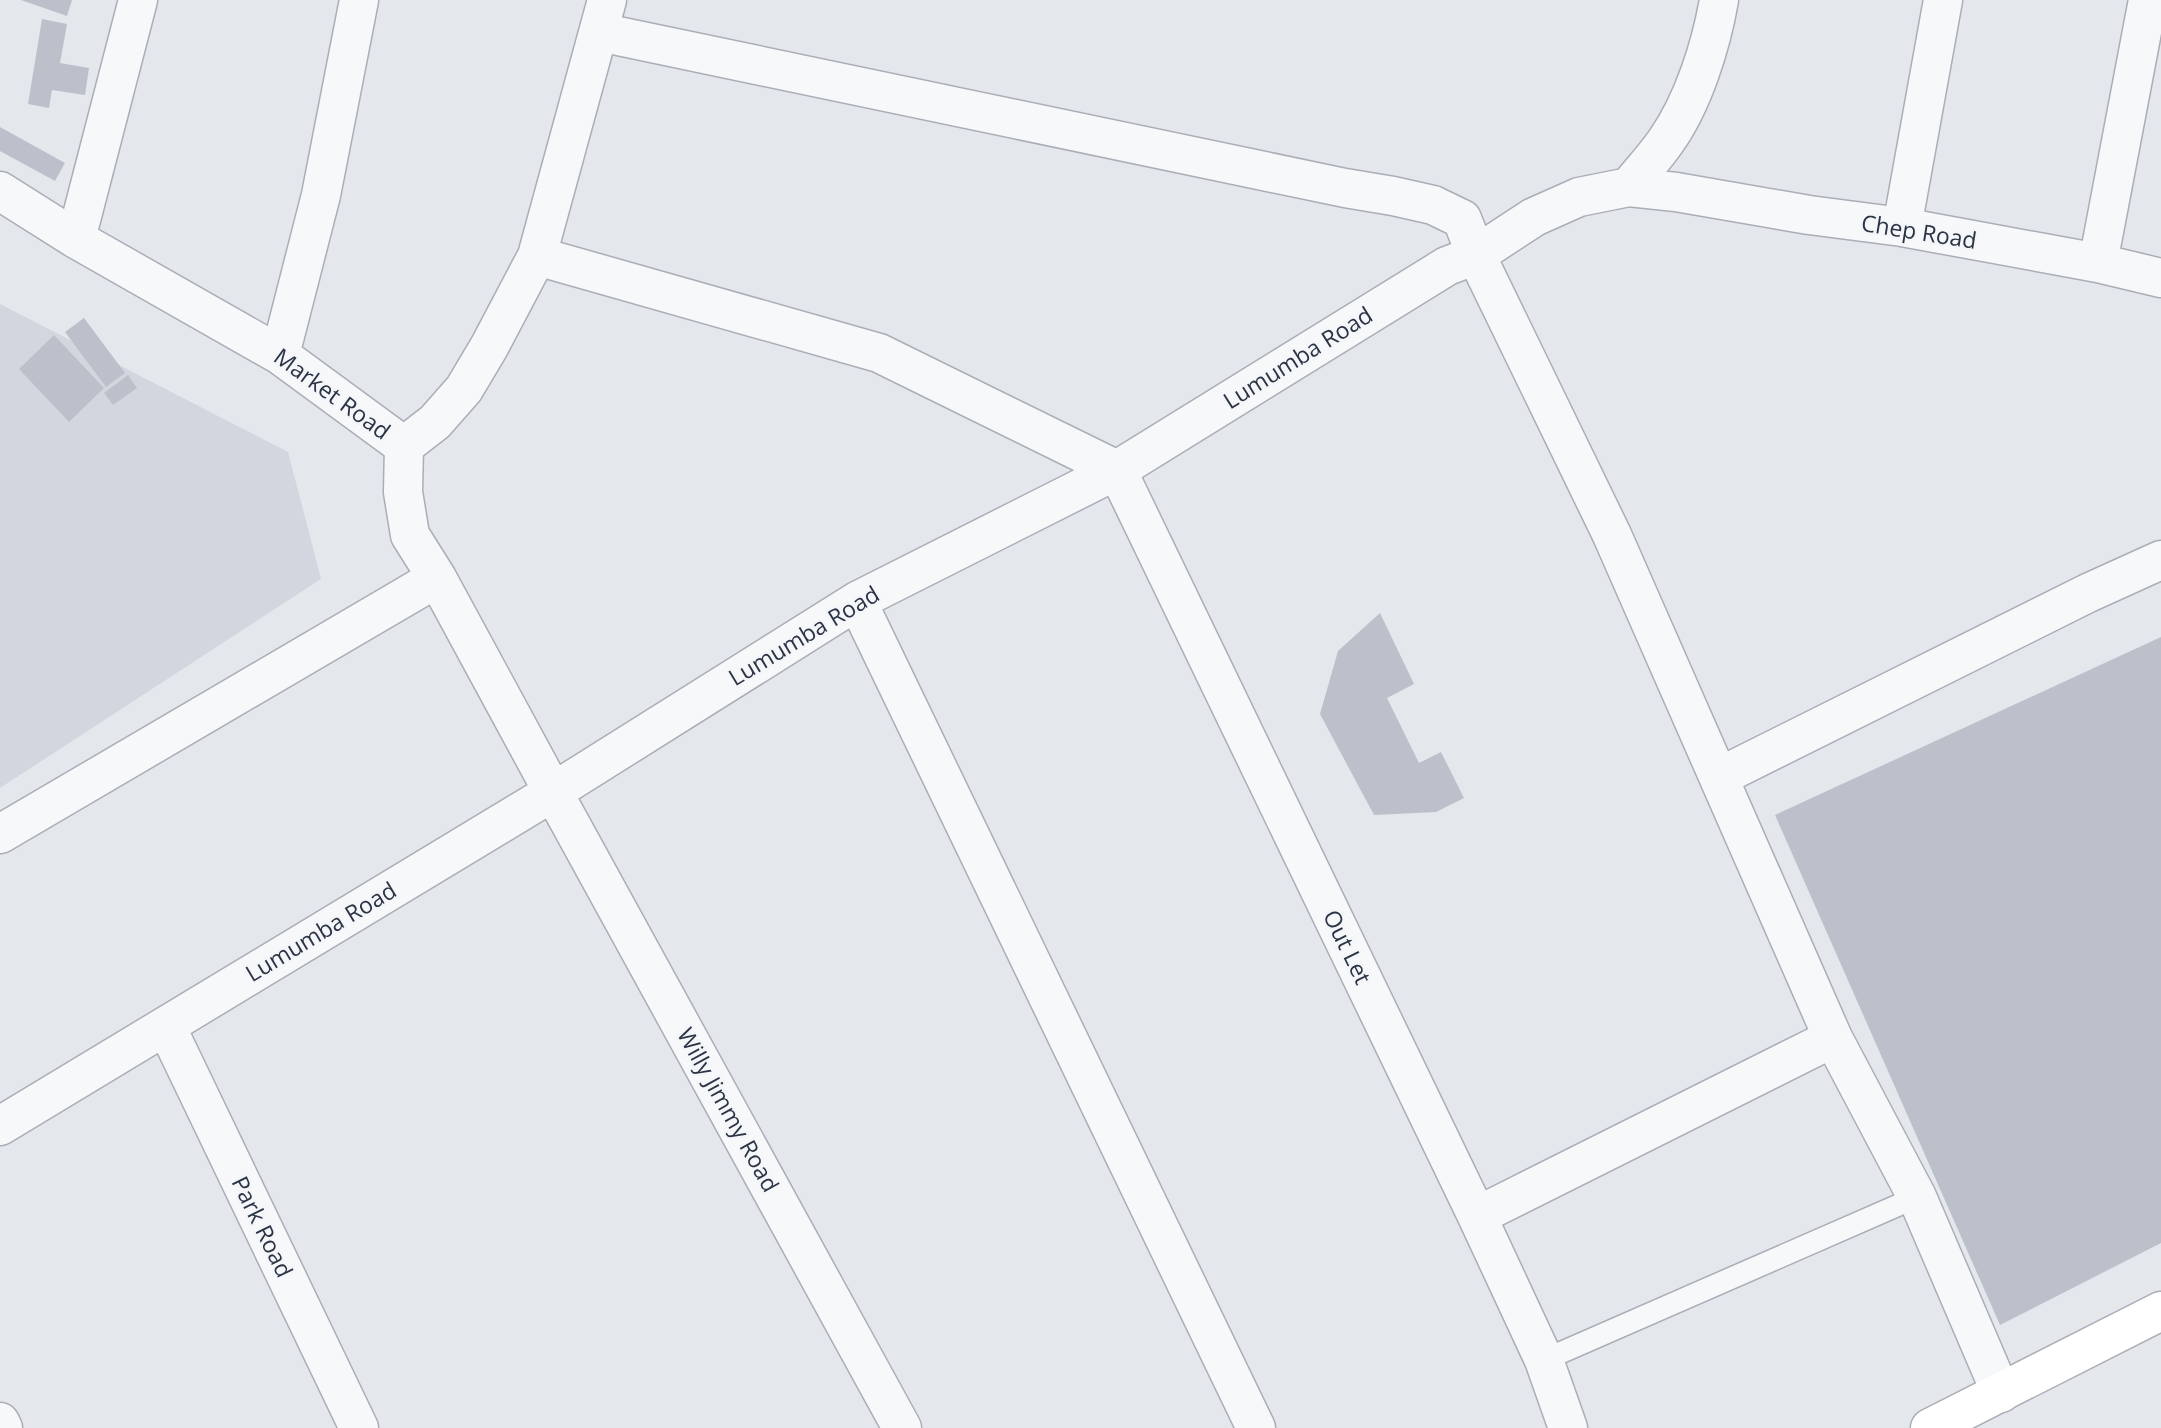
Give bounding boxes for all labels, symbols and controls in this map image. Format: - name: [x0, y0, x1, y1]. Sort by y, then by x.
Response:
- street label: Chep Road: [1859, 206, 1979, 256]
- street label: Lumumba Road: [1217, 298, 1378, 416]
- street label: Market Road: [268, 340, 397, 446]
- street label: Lumumba Road: [722, 578, 885, 693]
- street label: Lumumba Road: [239, 874, 402, 989]
- street label: Out Let: [1316, 904, 1380, 989]
- street label: Willy Jimmy Road: [670, 1022, 787, 1197]
- street label: Park Road: [225, 1171, 301, 1283]

